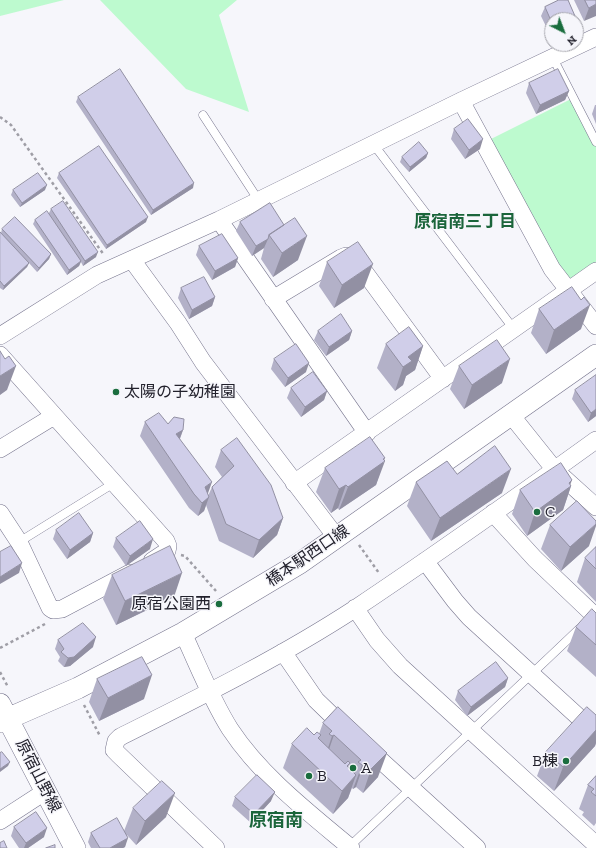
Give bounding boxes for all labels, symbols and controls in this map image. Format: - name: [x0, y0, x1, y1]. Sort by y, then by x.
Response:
- north arrow: [544, 12, 584, 52]
- text: N: [564, 33, 579, 48]
- district label: 原宿南三丁目: [414, 212, 516, 232]
- place label: 太陽の子幼稚園: [124, 382, 236, 402]
- marker: 太陽の子幼稚園: [111, 387, 121, 397]
- place label: C: [545, 502, 555, 522]
- marker: C: [532, 507, 542, 517]
- street label: 橋本駅西口線: [263, 521, 353, 591]
- place label: 原宿公園西: [131, 594, 211, 614]
- marker: 原宿公園西: [214, 599, 224, 609]
- street label: 原宿山野線: [11, 736, 65, 816]
- place label: B棟: [532, 751, 558, 771]
- marker: B棟: [561, 756, 571, 766]
- place label: A: [361, 758, 371, 778]
- marker: A: [348, 763, 358, 773]
- place label: B: [317, 766, 327, 786]
- marker: B: [304, 771, 314, 781]
- district label: 原宿南: [249, 810, 303, 832]

